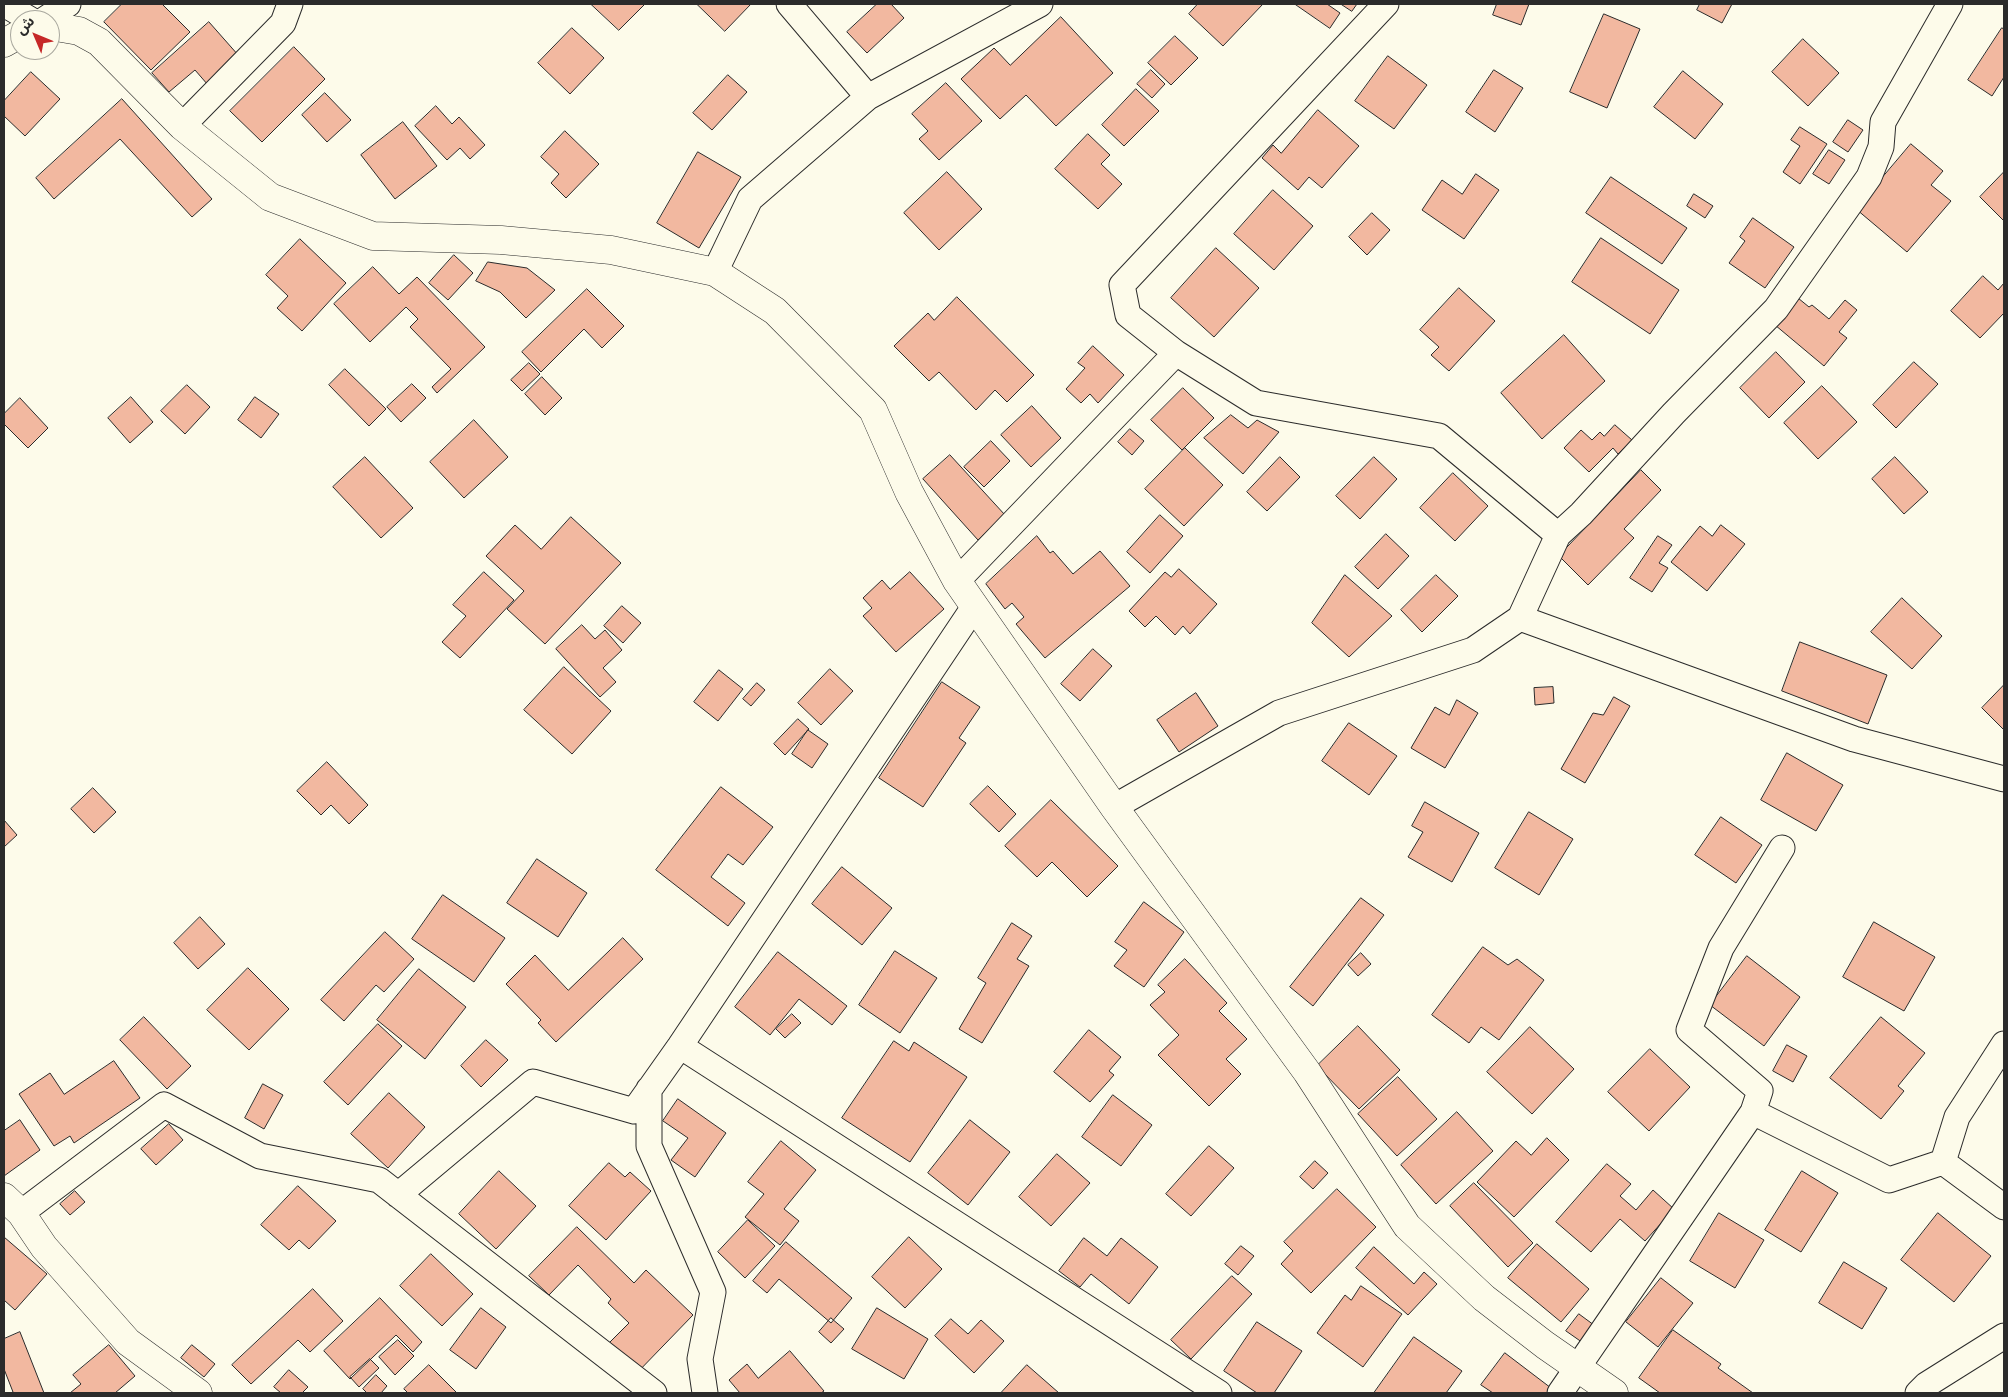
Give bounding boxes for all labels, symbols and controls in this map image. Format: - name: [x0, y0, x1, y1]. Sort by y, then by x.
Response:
- north arrow: [10, 10, 60, 60]
- text: ش: [13, 13, 38, 38]

